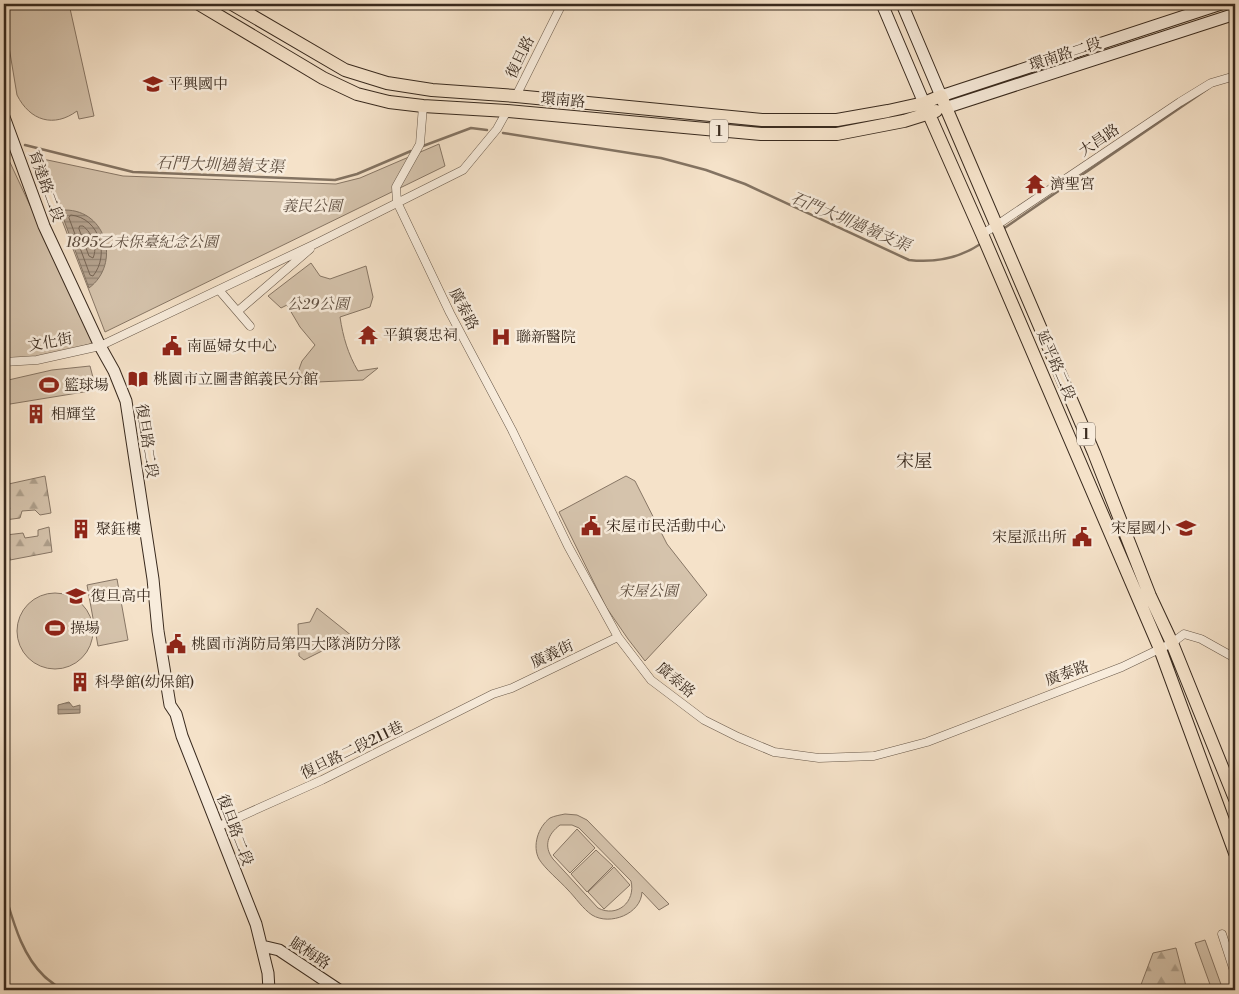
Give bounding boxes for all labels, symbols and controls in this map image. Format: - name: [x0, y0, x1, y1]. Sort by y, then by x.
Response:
- street label: 復旦路: [502, 33, 539, 82]
- street label: 環南路二段: [1027, 34, 1104, 75]
- school or university icon: 平興國中: [142, 73, 164, 95]
- place label: 平興國中: [168, 75, 228, 94]
- street label: 環南路: [540, 89, 586, 112]
- road number: 1: [710, 120, 728, 142]
- street label: 大昌路: [1075, 120, 1123, 161]
- street label: 育達路二段: [24, 148, 67, 225]
- water label: 石門大圳過嶺支渠: [156, 153, 286, 177]
- temple icon: 濟聖宮: [1024, 173, 1046, 195]
- place label: 濟聖宮: [1050, 175, 1095, 194]
- water label: 石門大圳過嶺支渠: [788, 188, 915, 257]
- park label: 義民公園: [282, 197, 344, 216]
- park label: 1895乙未保臺紀念公園: [66, 233, 220, 252]
- street label: 廣泰路: [445, 285, 482, 334]
- park label: 公29公園: [287, 295, 351, 314]
- temple icon: 平鎮褒忠祠: [357, 324, 379, 346]
- place label: 平鎮褒忠祠: [383, 326, 458, 345]
- hospital icon: 聯新醫院: [490, 326, 512, 348]
- street label: 延平路二段: [1032, 327, 1079, 403]
- place label: 聯新醫院: [516, 328, 576, 347]
- street label: 文化街: [26, 329, 74, 356]
- public building icon: 南區婦女中心: [161, 335, 183, 357]
- place label: 南區婦女中心: [187, 337, 277, 356]
- library icon: 桃園市立圖書館義民分館: [127, 368, 149, 390]
- place label: 桃園市立圖書館義民分館: [153, 370, 318, 389]
- sports icon: 籃球場: [38, 374, 60, 396]
- place label: 籃球場: [64, 376, 109, 395]
- building icon: 相輝堂: [25, 403, 47, 425]
- street label: 復旦路二段: [131, 403, 162, 480]
- place label: 相輝堂: [51, 405, 96, 424]
- road number: 1: [1077, 422, 1095, 446]
- district label: 宋屋: [896, 450, 932, 473]
- public building icon: 宋屋市民活動中心: [580, 515, 602, 537]
- place label: 宋屋市民活動中心: [606, 517, 726, 536]
- school or university icon: 宋屋國小: [1175, 517, 1197, 539]
- building icon: 聚鈺樓: [70, 518, 92, 540]
- place label: 宋屋國小: [1111, 519, 1171, 538]
- place label: 聚鈺樓: [96, 520, 141, 539]
- public building icon: 宋屋派出所: [1071, 526, 1093, 548]
- place label: 宋屋派出所: [992, 528, 1067, 547]
- park label: 宋屋公園: [618, 582, 680, 601]
- school or university icon: 復旦高中: [65, 585, 87, 607]
- place label: 復旦高中: [91, 587, 151, 606]
- sports icon: 操場: [44, 617, 66, 639]
- place label: 操場: [70, 619, 100, 638]
- public building icon: 桃園市消防局第四大隊消防分隊: [165, 633, 187, 655]
- place label: 桃園市消防局第四大隊消防分隊: [191, 635, 401, 654]
- street label: 廣義街: [528, 636, 577, 673]
- street label: 廣泰路: [1043, 657, 1092, 690]
- street label: 廣泰路: [652, 659, 699, 702]
- building icon: 科學館(幼保館): [69, 671, 91, 693]
- place label: 科學館(幼保館): [95, 673, 194, 692]
- street label: 復旦路二段211巷: [298, 717, 407, 784]
- street label: 復旦路二段: [212, 792, 257, 869]
- street label: 賦梅路: [286, 933, 334, 974]

